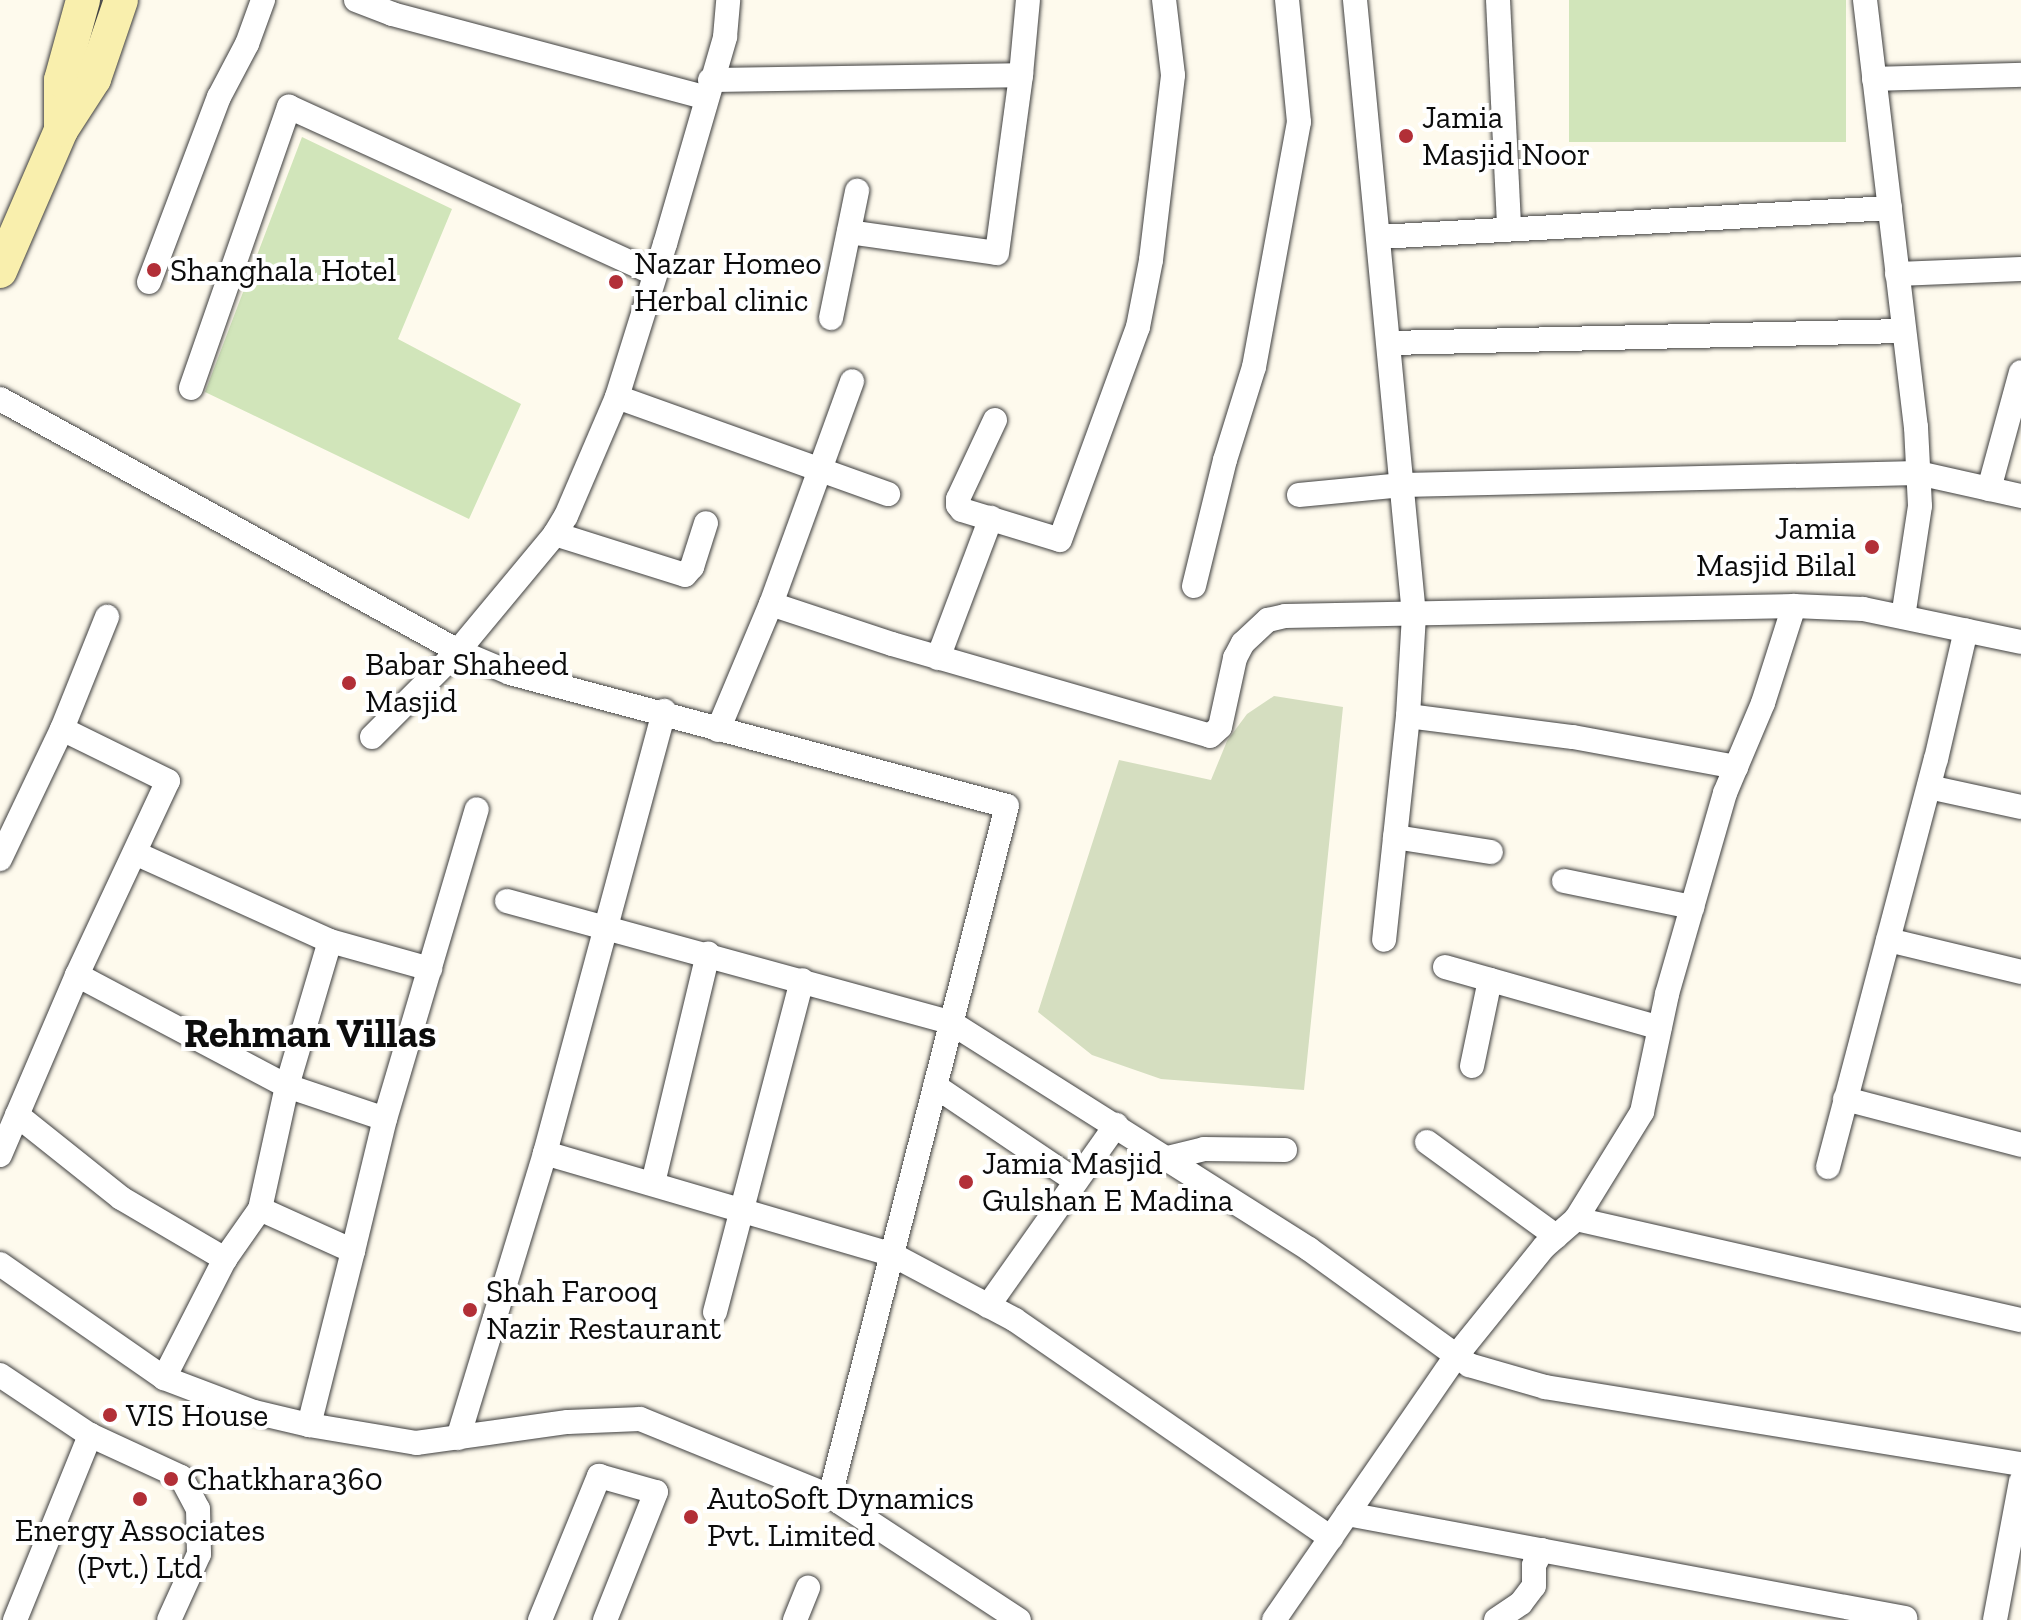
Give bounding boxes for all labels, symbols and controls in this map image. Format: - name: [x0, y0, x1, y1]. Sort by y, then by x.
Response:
- place label: Jamia Masjid Noor: [1422, 99, 1590, 174]
- marker: Jamia Masjid Noor: [1397, 127, 1415, 145]
- place label: Nazar Homeo Herbal clinic: [634, 245, 822, 320]
- place label: Shanghala Hotel: [170, 251, 396, 289]
- marker: Shanghala Hotel: [145, 261, 163, 279]
- marker: Nazar Homeo Herbal clinic: [605, 271, 627, 293]
- place label: Jamia Masjid Bilal: [1696, 510, 1856, 585]
- marker: Jamia Masjid Bilal: [1863, 538, 1881, 556]
- place label: Babar Shaheed Masjid: [365, 646, 569, 721]
- marker: Babar Shaheed Masjid: [340, 674, 358, 692]
- district label: Rehman Villas: [183, 1009, 437, 1057]
- place label: Jamia Masjid Gulshan E Madina: [982, 1145, 1233, 1220]
- marker: Jamia Masjid Gulshan E Madina: [957, 1173, 975, 1191]
- place label: Shah Farooq Nazir Restaurant: [486, 1273, 722, 1348]
- marker: Shah Farooq Nazir Restaurant: [461, 1301, 479, 1319]
- place label: VIS House: [126, 1396, 268, 1434]
- marker: VIS House: [101, 1406, 119, 1424]
- place label: Chatkhara360: [187, 1460, 383, 1498]
- marker: Chatkhara360: [162, 1470, 180, 1488]
- place label: AutoSoft Dynamics Pvt. Limited: [707, 1480, 974, 1555]
- marker: Energy Associates (Pvt.) Ltd: [131, 1490, 149, 1508]
- marker: AutoSoft Dynamics Pvt. Limited: [682, 1508, 700, 1526]
- place label: Energy Associates (Pvt.) Ltd: [14, 1512, 266, 1587]

